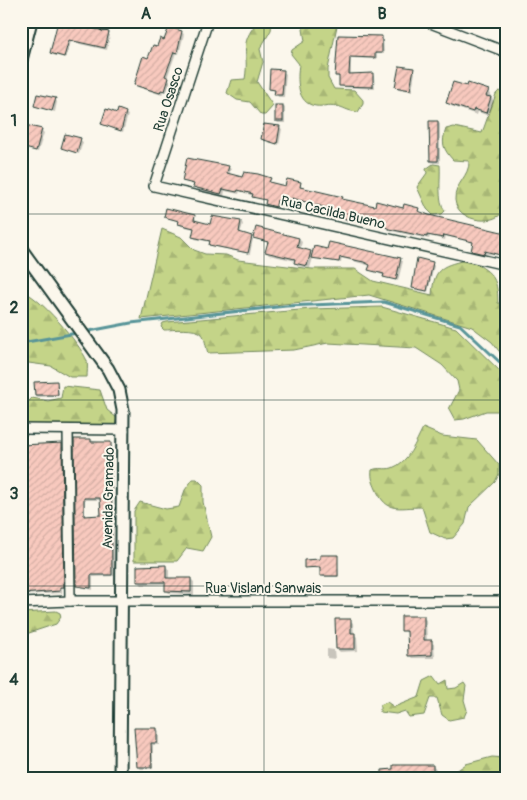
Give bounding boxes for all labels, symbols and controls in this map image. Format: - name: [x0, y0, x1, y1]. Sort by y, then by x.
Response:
- text: A: [141, 4, 152, 24]
- text: B: [377, 4, 387, 24]
- street label: Rua Osasco: [150, 64, 187, 134]
- text: 1: [11, 111, 17, 131]
- street label: Rua Cacilda Bueno: [279, 192, 387, 233]
- text: 2: [10, 298, 19, 318]
- street label: Avenida Gramado: [99, 446, 118, 549]
- text: 3: [10, 484, 19, 504]
- street label: Rua Visland Sanwais: [205, 580, 322, 597]
- text: 4: [9, 670, 19, 690]

